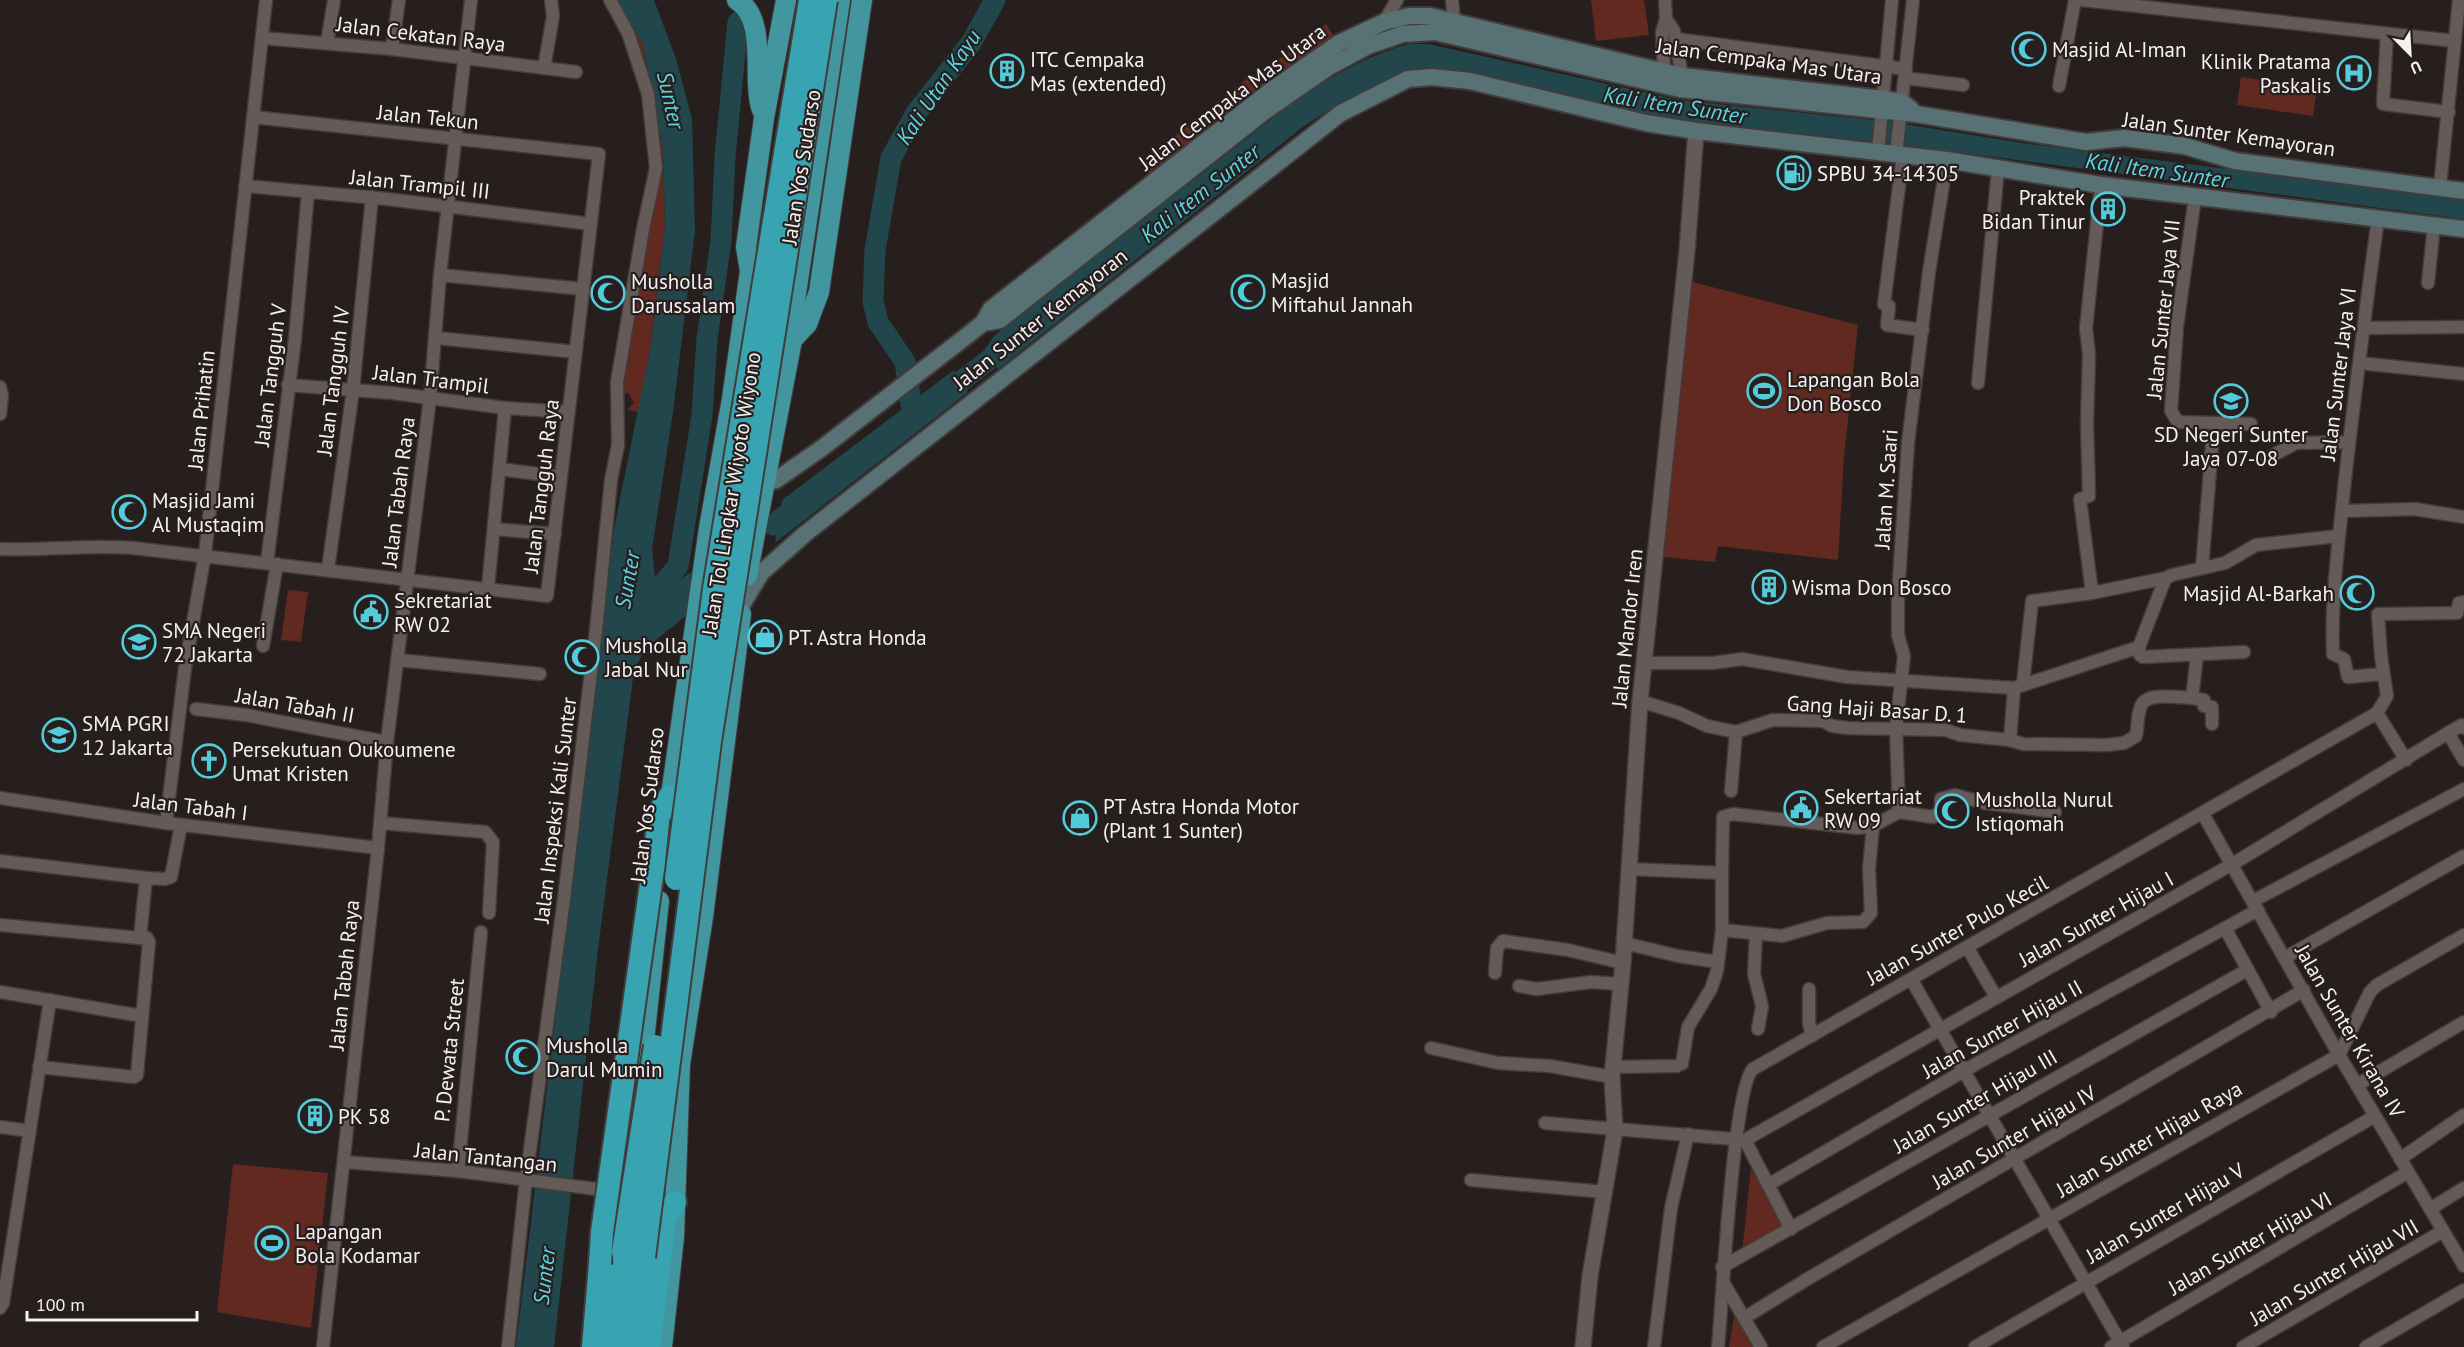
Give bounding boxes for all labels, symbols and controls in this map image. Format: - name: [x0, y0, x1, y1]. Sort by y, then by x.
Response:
- street label: Jalan Cekatan Raya: [334, 10, 507, 58]
- street label: Jalan Cempaka Mas Utara: [1132, 18, 1331, 177]
- water label: Kali Utan Kayu: [889, 24, 987, 150]
- north arrow: [2380, 24, 2440, 84]
- mosque icon: Masjid Al-Iman: [2011, 31, 2047, 67]
- street label: Jalan Cempaka Mas Utara: [1654, 32, 1883, 90]
- place label: Masjid Al-Iman: [2052, 36, 2186, 63]
- place label: ITC Cempaka Mas (extended): [1030, 46, 1166, 97]
- place label: Klinik Pratama Paskalis: [2201, 48, 2331, 99]
- building icon: ITC Cempaka Mas (extended): [989, 53, 1025, 89]
- hospital icon: Klinik Pratama Paskalis: [2336, 55, 2372, 91]
- text: U: [2407, 57, 2425, 79]
- water label: Sunter: [651, 69, 692, 133]
- water label: Kali Item Sunter: [1602, 80, 1750, 130]
- street label: Jalan Yos Sudarso: [775, 88, 827, 247]
- street label: Jalan Tekun: [375, 98, 480, 136]
- street label: Jalan Sunter Kemayoran: [2120, 106, 2337, 162]
- water label: Kali Item Sunter: [1135, 136, 1267, 248]
- water label: Kali Item Sunter: [2084, 146, 2232, 194]
- fuel station icon: SPBU 34-14305: [1776, 155, 1812, 191]
- place label: SPBU 34-14305: [1817, 160, 1959, 187]
- street label: Jalan Trampil III: [348, 163, 491, 205]
- place label: Praktek Bidan Tinur: [1982, 184, 2085, 235]
- building icon: Praktek Bidan Tinur: [2090, 191, 2126, 227]
- street label: Jalan Sunter Jaya VII: [2140, 218, 2186, 401]
- street label: Jalan Sunter Kemayoran: [946, 242, 1133, 396]
- place label: Masjid Miftahul Jannah: [1271, 267, 1413, 318]
- place label: Musholla Darussalam: [631, 268, 735, 319]
- mosque icon: Masjid Miftahul Jannah: [1230, 274, 1266, 310]
- mosque icon: Musholla Darussalam: [590, 275, 626, 311]
- street label: Jalan Sunter Jaya VI: [2314, 286, 2362, 463]
- street label: Jalan Tangguh V: [248, 302, 292, 449]
- street label: Jalan Tangguh IV: [310, 305, 356, 458]
- street label: Jalan Prihatin: [181, 349, 221, 472]
- street label: Jalan Tol Lingkar Wiyoto Wiyono: [695, 350, 767, 639]
- street label: Jalan Trampil: [370, 358, 491, 400]
- place label: Lapangan Bola Don Bosco: [1787, 366, 1920, 417]
- sports icon: Lapangan Bola Don Bosco: [1746, 373, 1782, 409]
- school or university icon: SD Negeri Sunter Jaya 07-08: [2213, 383, 2249, 419]
- street label: Jalan Tangguh Raya: [517, 398, 565, 575]
- street label: Jalan Tabah Raya: [375, 415, 421, 570]
- place label: SD Negeri Sunter Jaya 07-08: [2154, 421, 2308, 472]
- street label: Jalan M. Saari: [1868, 428, 1904, 551]
- place label: Masjid Jami Al Mustaqim: [152, 487, 264, 538]
- mosque icon: Masjid Jami Al Mustaqim: [111, 494, 147, 530]
- water label: Sunter: [608, 547, 646, 611]
- street label: Jalan Mandor Iren: [1605, 547, 1649, 710]
- building icon: Wisma Don Bosco: [1751, 569, 1787, 605]
- place label: Wisma Don Bosco: [1792, 574, 1952, 601]
- mosque icon: Masjid Al-Barkah: [2339, 575, 2375, 611]
- place label: Masjid Al-Barkah: [2183, 580, 2334, 607]
- place label: Sekretariat RW 02: [394, 587, 492, 638]
- public building icon: Sekretariat RW 02: [353, 594, 389, 630]
- place label: SMA Negeri 72 Jakarta: [162, 617, 266, 668]
- shop icon: PT. Astra Honda: [747, 619, 783, 655]
- school or university icon: SMA Negeri 72 Jakarta: [121, 624, 157, 660]
- place label: PT. Astra Honda: [788, 624, 927, 651]
- place label: Musholla Jabal Nur: [604, 632, 688, 683]
- mosque icon: Musholla Jabal Nur: [564, 639, 600, 675]
- street label: Jalan Tabah II: [232, 681, 357, 729]
- street label: Gang Haji Basar D. 1: [1786, 689, 1968, 729]
- street label: Jalan Inspeksi Kali Sunter: [528, 695, 582, 926]
- place label: SMA PGRI 12 Jakarta: [82, 710, 173, 761]
- school or university icon: SMA PGRI 12 Jakarta: [41, 717, 77, 753]
- street label: Jalan Yos Sudarso: [624, 726, 670, 885]
- place label: Persekutuan Oukoumene Umat Kristen: [232, 736, 456, 787]
- church icon: Persekutuan Oukoumene Umat Kristen: [191, 743, 227, 779]
- place label: Sekertariat RW 09: [1824, 783, 1922, 834]
- street label: Jalan Tabah I: [132, 786, 249, 826]
- place label: Musholla Nurul Istiqomah: [1975, 786, 2113, 837]
- public building icon: Sekertariat RW 09: [1783, 790, 1819, 826]
- place label: PT Astra Honda Motor (Plant 1 Sunter): [1103, 793, 1299, 844]
- mosque icon: Musholla Nurul Istiqomah: [1934, 793, 1970, 829]
- shop icon: PT Astra Honda Motor (Plant 1 Sunter): [1062, 800, 1098, 836]
- street label: Jalan Sunter Hijau I: [2013, 865, 2178, 973]
- street label: Jalan Sunter Pulo Kecil: [1861, 869, 2052, 992]
- street label: Jalan Tabah Raya: [323, 898, 365, 1053]
- street label: Jalan Sunter Kirana IV: [2289, 939, 2411, 1123]
- street label: Jalan Sunter Hijau II: [1916, 974, 2087, 1085]
- street label: P. Dewata Street: [428, 977, 470, 1123]
- place label: Musholla Darul Mumin: [546, 1032, 662, 1083]
- mosque icon: Musholla Darul Mumin: [505, 1039, 541, 1075]
- street label: Jalan Sunter Hijau III: [1887, 1043, 2062, 1160]
- street label: Jalan Sunter Hijau Raya: [2050, 1075, 2247, 1204]
- street label: Jalan Sunter Hijau IV: [1926, 1079, 2101, 1195]
- building icon: PK 58: [297, 1098, 333, 1134]
- place label: PK 58: [338, 1103, 390, 1130]
- street label: Jalan Tantangan: [412, 1136, 559, 1178]
- street label: Jalan Sunter Hijau V: [2080, 1157, 2249, 1270]
- street label: Jalan Sunter Hijau VI: [2162, 1185, 2337, 1301]
- street label: Jalan Sunter Hijau VII: [2244, 1213, 2423, 1332]
- place label: Lapangan Bola Kodamar: [295, 1218, 420, 1269]
- sports icon: Lapangan Bola Kodamar: [254, 1225, 290, 1261]
- water label: Sunter: [527, 1244, 562, 1307]
- scale bar: [27, 1284, 196, 1322]
- text: 100 m: [36, 1293, 85, 1316]

